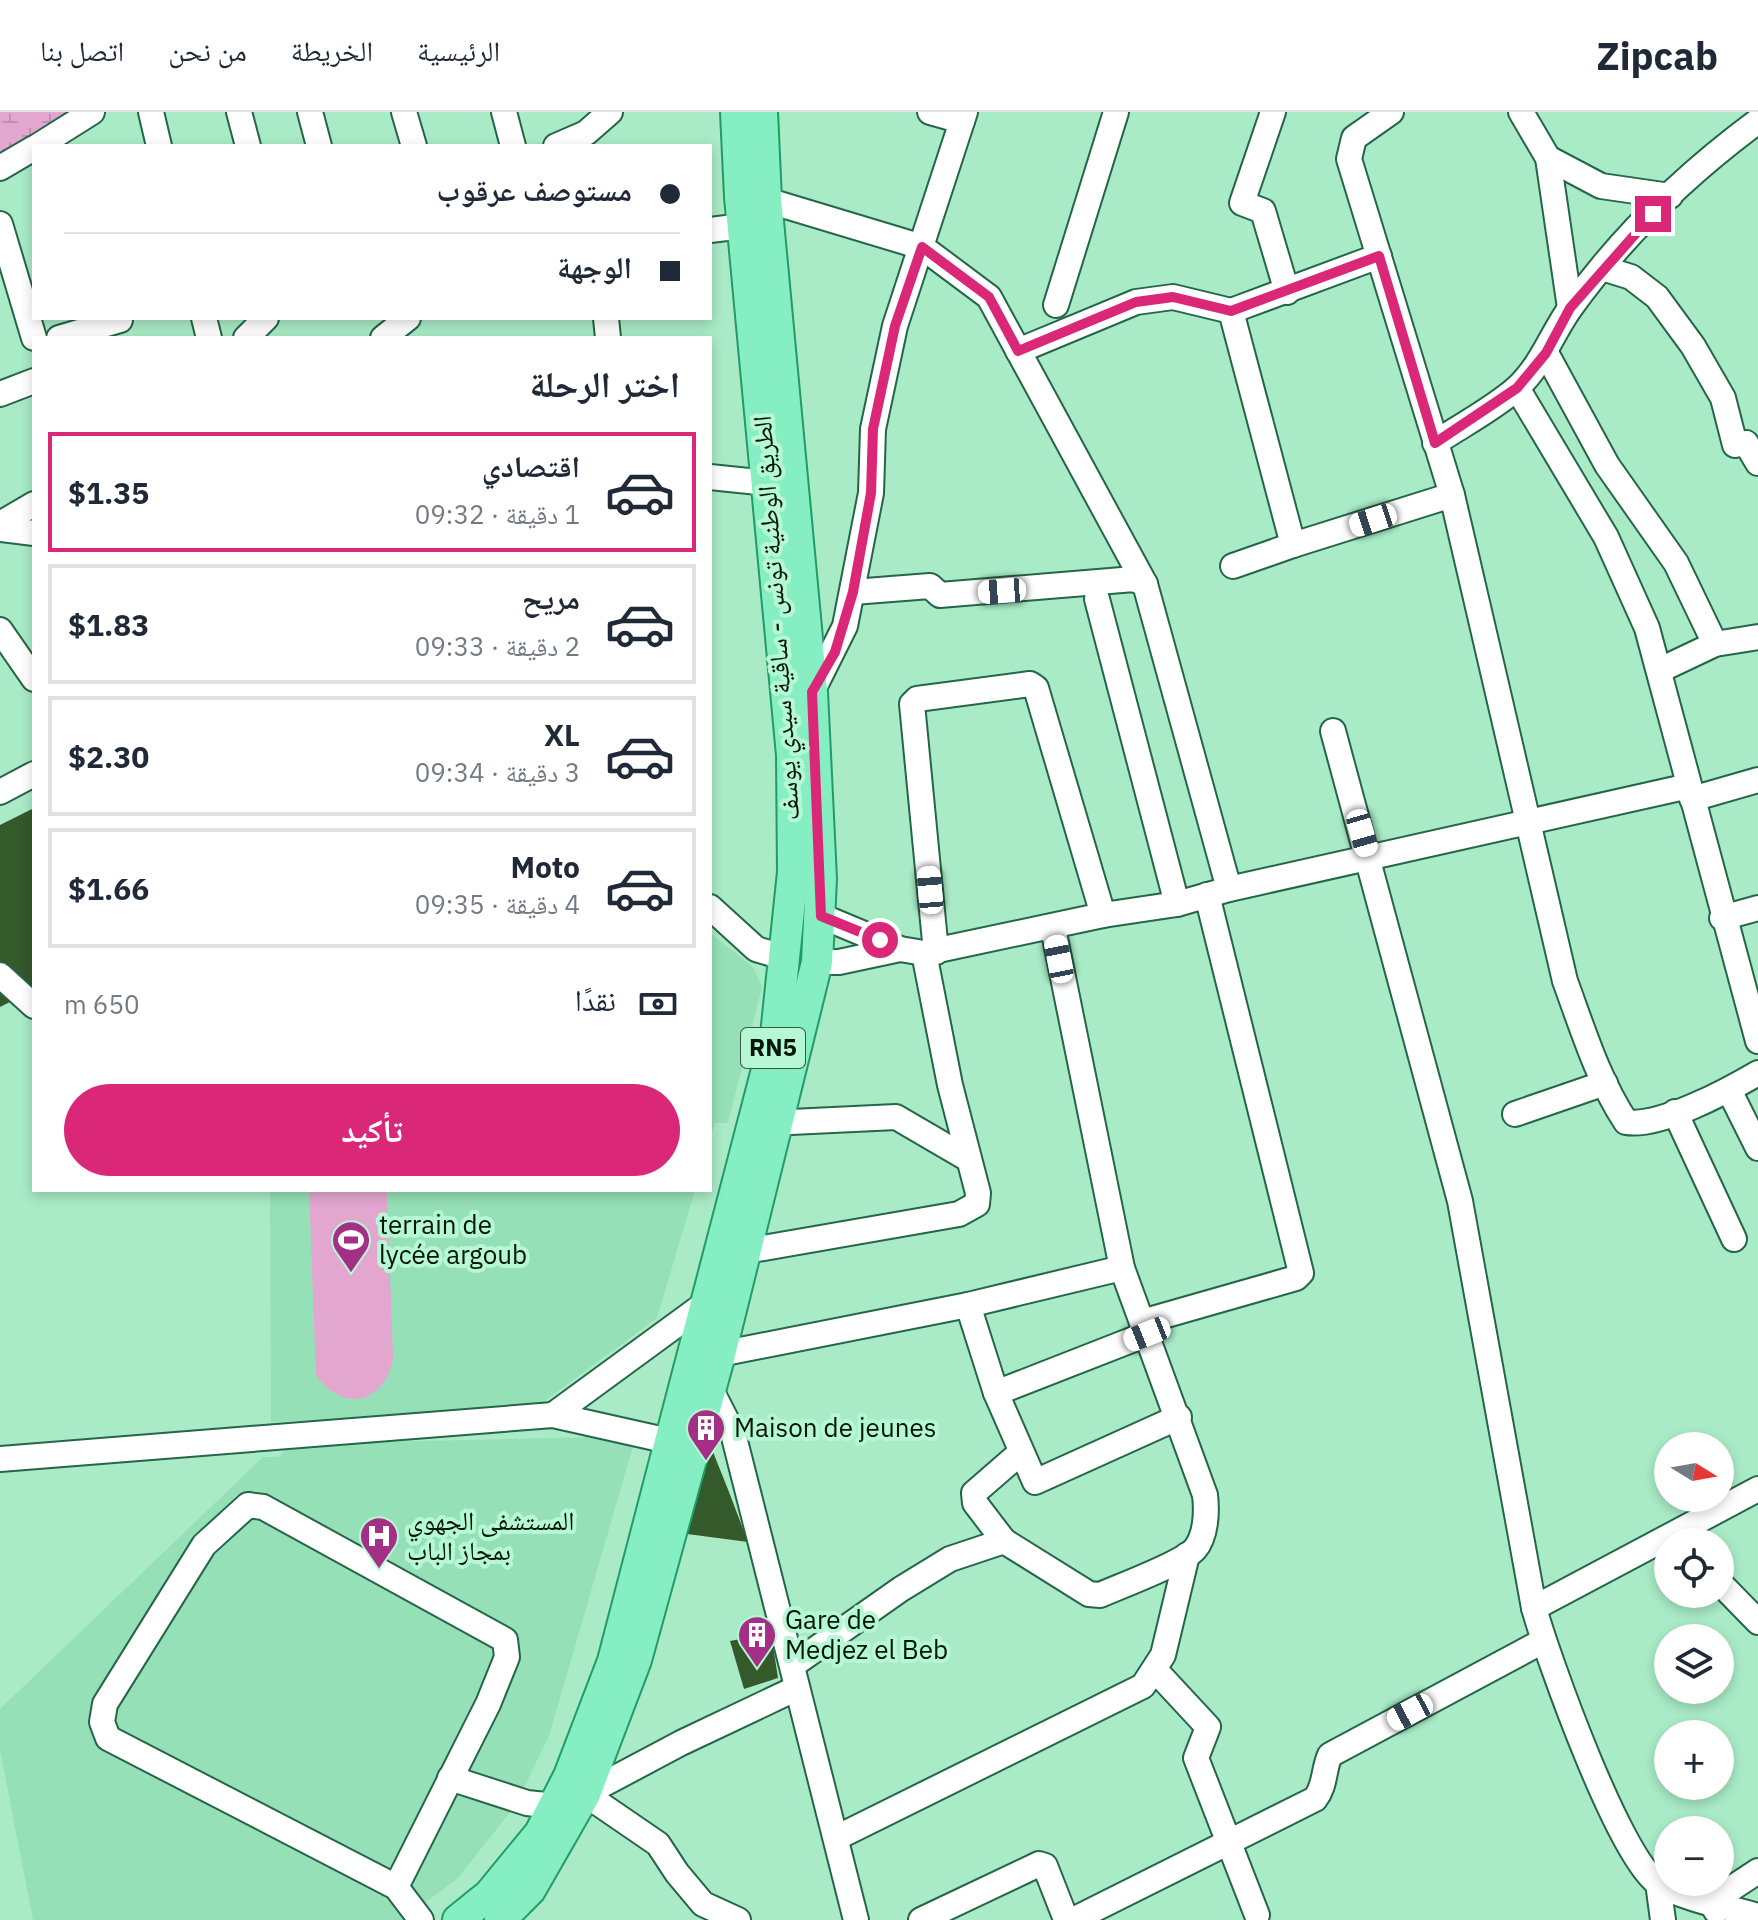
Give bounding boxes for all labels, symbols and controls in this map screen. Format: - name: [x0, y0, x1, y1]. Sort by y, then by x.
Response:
- text: Zipcab: [1597, 31, 1718, 80]
- text: اتصل بنا: [40, 32, 124, 69]
- text: من نحن: [168, 32, 247, 69]
- text: الخريطة: [291, 32, 373, 69]
- text: الرئيسية: [417, 32, 500, 69]
- text: مستوصف عرقوب: [437, 170, 632, 209]
- route end: [1635, 196, 1671, 232]
- text: الوجهة: [557, 247, 632, 286]
- text: اختر الرحلة: [530, 360, 680, 407]
- street label: الطريق الوطنية تونس - ساقية سيدي يوسف: [744, 414, 811, 822]
- text: اقتصادي: [482, 446, 580, 485]
- icon: car: [604, 456, 676, 528]
- text: $1.35: [68, 473, 149, 512]
- text: 1 دقيقة · 09:32: [415, 497, 580, 531]
- car: [1346, 501, 1400, 539]
- car: [977, 577, 1027, 605]
- text: مريح: [522, 578, 580, 617]
- icon: car: [604, 588, 676, 660]
- text: $1.83: [68, 605, 149, 644]
- text: 2 دقيقة · 09:33: [415, 629, 580, 663]
- text: XL: [544, 715, 580, 754]
- icon: car: [604, 720, 676, 792]
- text: $2.30: [68, 737, 149, 776]
- text: 3 دقيقة · 09:34: [415, 755, 580, 789]
- car: [1344, 807, 1380, 859]
- text: Moto: [510, 847, 580, 886]
- icon: car: [604, 852, 676, 924]
- car: [916, 865, 944, 915]
- text: $1.66: [68, 869, 149, 908]
- text: 4 دقيقة · 09:35: [415, 887, 580, 921]
- route start: [862, 922, 898, 958]
- car: [1043, 933, 1075, 985]
- text: نقدًا: [575, 980, 616, 1019]
- icon: cash: [636, 982, 680, 1026]
- text: 650 m: [64, 987, 140, 1021]
- road number: RN5: [741, 1028, 805, 1068]
- button: تأكيد: [64, 1084, 680, 1176]
- place label: terrain de lycée argoub: [379, 1207, 527, 1271]
- sports icon: terrain de lycée argoub: [330, 1219, 372, 1274]
- car: [1120, 1314, 1174, 1354]
- building icon: Maison de jeunes: [685, 1407, 727, 1462]
- place label: Maison de jeunes: [734, 1410, 936, 1444]
- north arrow: [1654, 1432, 1734, 1512]
- map controls: [1654, 1432, 1734, 1896]
- place label: المستشفى الجهوي بمجاز الباب: [407, 1503, 575, 1567]
- hospital icon: المستشفى الجهوي بمجاز الباب: [358, 1515, 400, 1570]
- button: locate: [1654, 1528, 1734, 1608]
- place label: Gare de Medjez el Beb: [785, 1602, 948, 1666]
- building icon: Gare de Medjez el Beb: [736, 1614, 778, 1669]
- button: layers: [1654, 1624, 1734, 1704]
- car: [1383, 1690, 1437, 1734]
- button: +: [1654, 1720, 1734, 1800]
- button: −: [1654, 1816, 1734, 1896]

